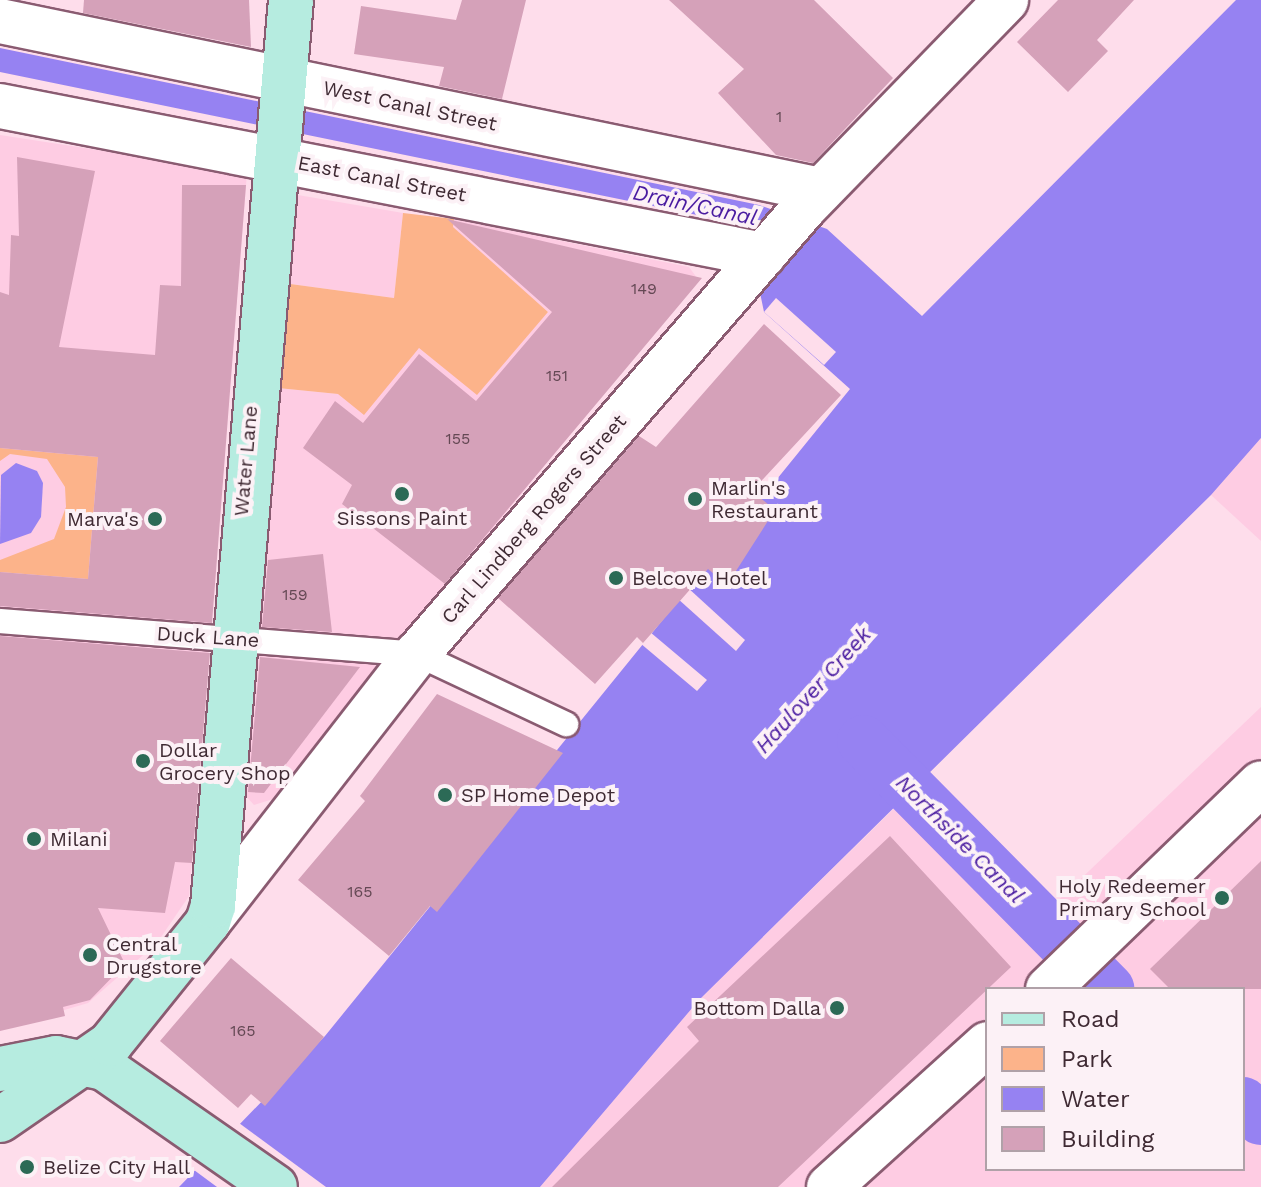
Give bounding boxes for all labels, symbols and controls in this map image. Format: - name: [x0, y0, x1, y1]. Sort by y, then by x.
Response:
- street label: West Canal Street: [321, 76, 499, 136]
- house number: 1: [776, 107, 782, 127]
- street label: East Canal Street: [295, 151, 469, 207]
- water label: Drain/Canal: [630, 179, 760, 231]
- house number: 149: [631, 279, 657, 299]
- house number: 151: [546, 366, 568, 386]
- street label: Water Lane: [229, 404, 263, 518]
- street label: Carl Lindberg Rogers Street: [436, 409, 632, 629]
- house number: 155: [446, 429, 470, 449]
- place label: Marlin's Restaurant: [711, 476, 818, 523]
- marker: Sissons Paint: [393, 485, 411, 503]
- marker: Marlin's Restaurant: [686, 490, 704, 508]
- place label: Sissons Paint: [337, 506, 467, 530]
- place label: Marva's: [67, 507, 139, 531]
- marker: Marva's: [146, 510, 164, 528]
- place label: Belcove Hotel: [632, 566, 767, 590]
- marker: Belcove Hotel: [607, 569, 625, 587]
- house number: 159: [282, 585, 308, 605]
- street label: Duck Lane: [156, 621, 260, 653]
- water label: Haulover Creek: [749, 621, 877, 759]
- place label: Dollar Grocery Shop: [159, 738, 291, 785]
- marker: Dollar Grocery Shop: [134, 752, 152, 770]
- water label: Northside Canal: [890, 769, 1030, 909]
- place label: SP Home Depot: [461, 783, 615, 807]
- marker: SP Home Depot: [436, 786, 454, 804]
- place label: Milani: [50, 827, 108, 851]
- marker: Milani: [25, 830, 43, 848]
- place label: Holy Redeemer Primary School: [1058, 874, 1206, 921]
- house number: 165: [347, 882, 373, 902]
- marker: Holy Redeemer Primary School: [1213, 889, 1231, 907]
- place label: Central Drugstore: [106, 932, 202, 979]
- marker: Central Drugstore: [81, 946, 99, 964]
- legend: [985, 987, 1245, 1171]
- place label: Bottom Dalla: [693, 996, 821, 1020]
- marker: Bottom Dalla: [828, 999, 846, 1017]
- text: Road: [1061, 1005, 1120, 1033]
- house number: 165: [230, 1021, 256, 1041]
- text: Park: [1061, 1045, 1113, 1073]
- text: Water: [1061, 1085, 1130, 1113]
- text: Building: [1061, 1125, 1154, 1153]
- place label: Belize City Hall: [43, 1155, 191, 1179]
- marker: Belize City Hall: [18, 1158, 36, 1176]

